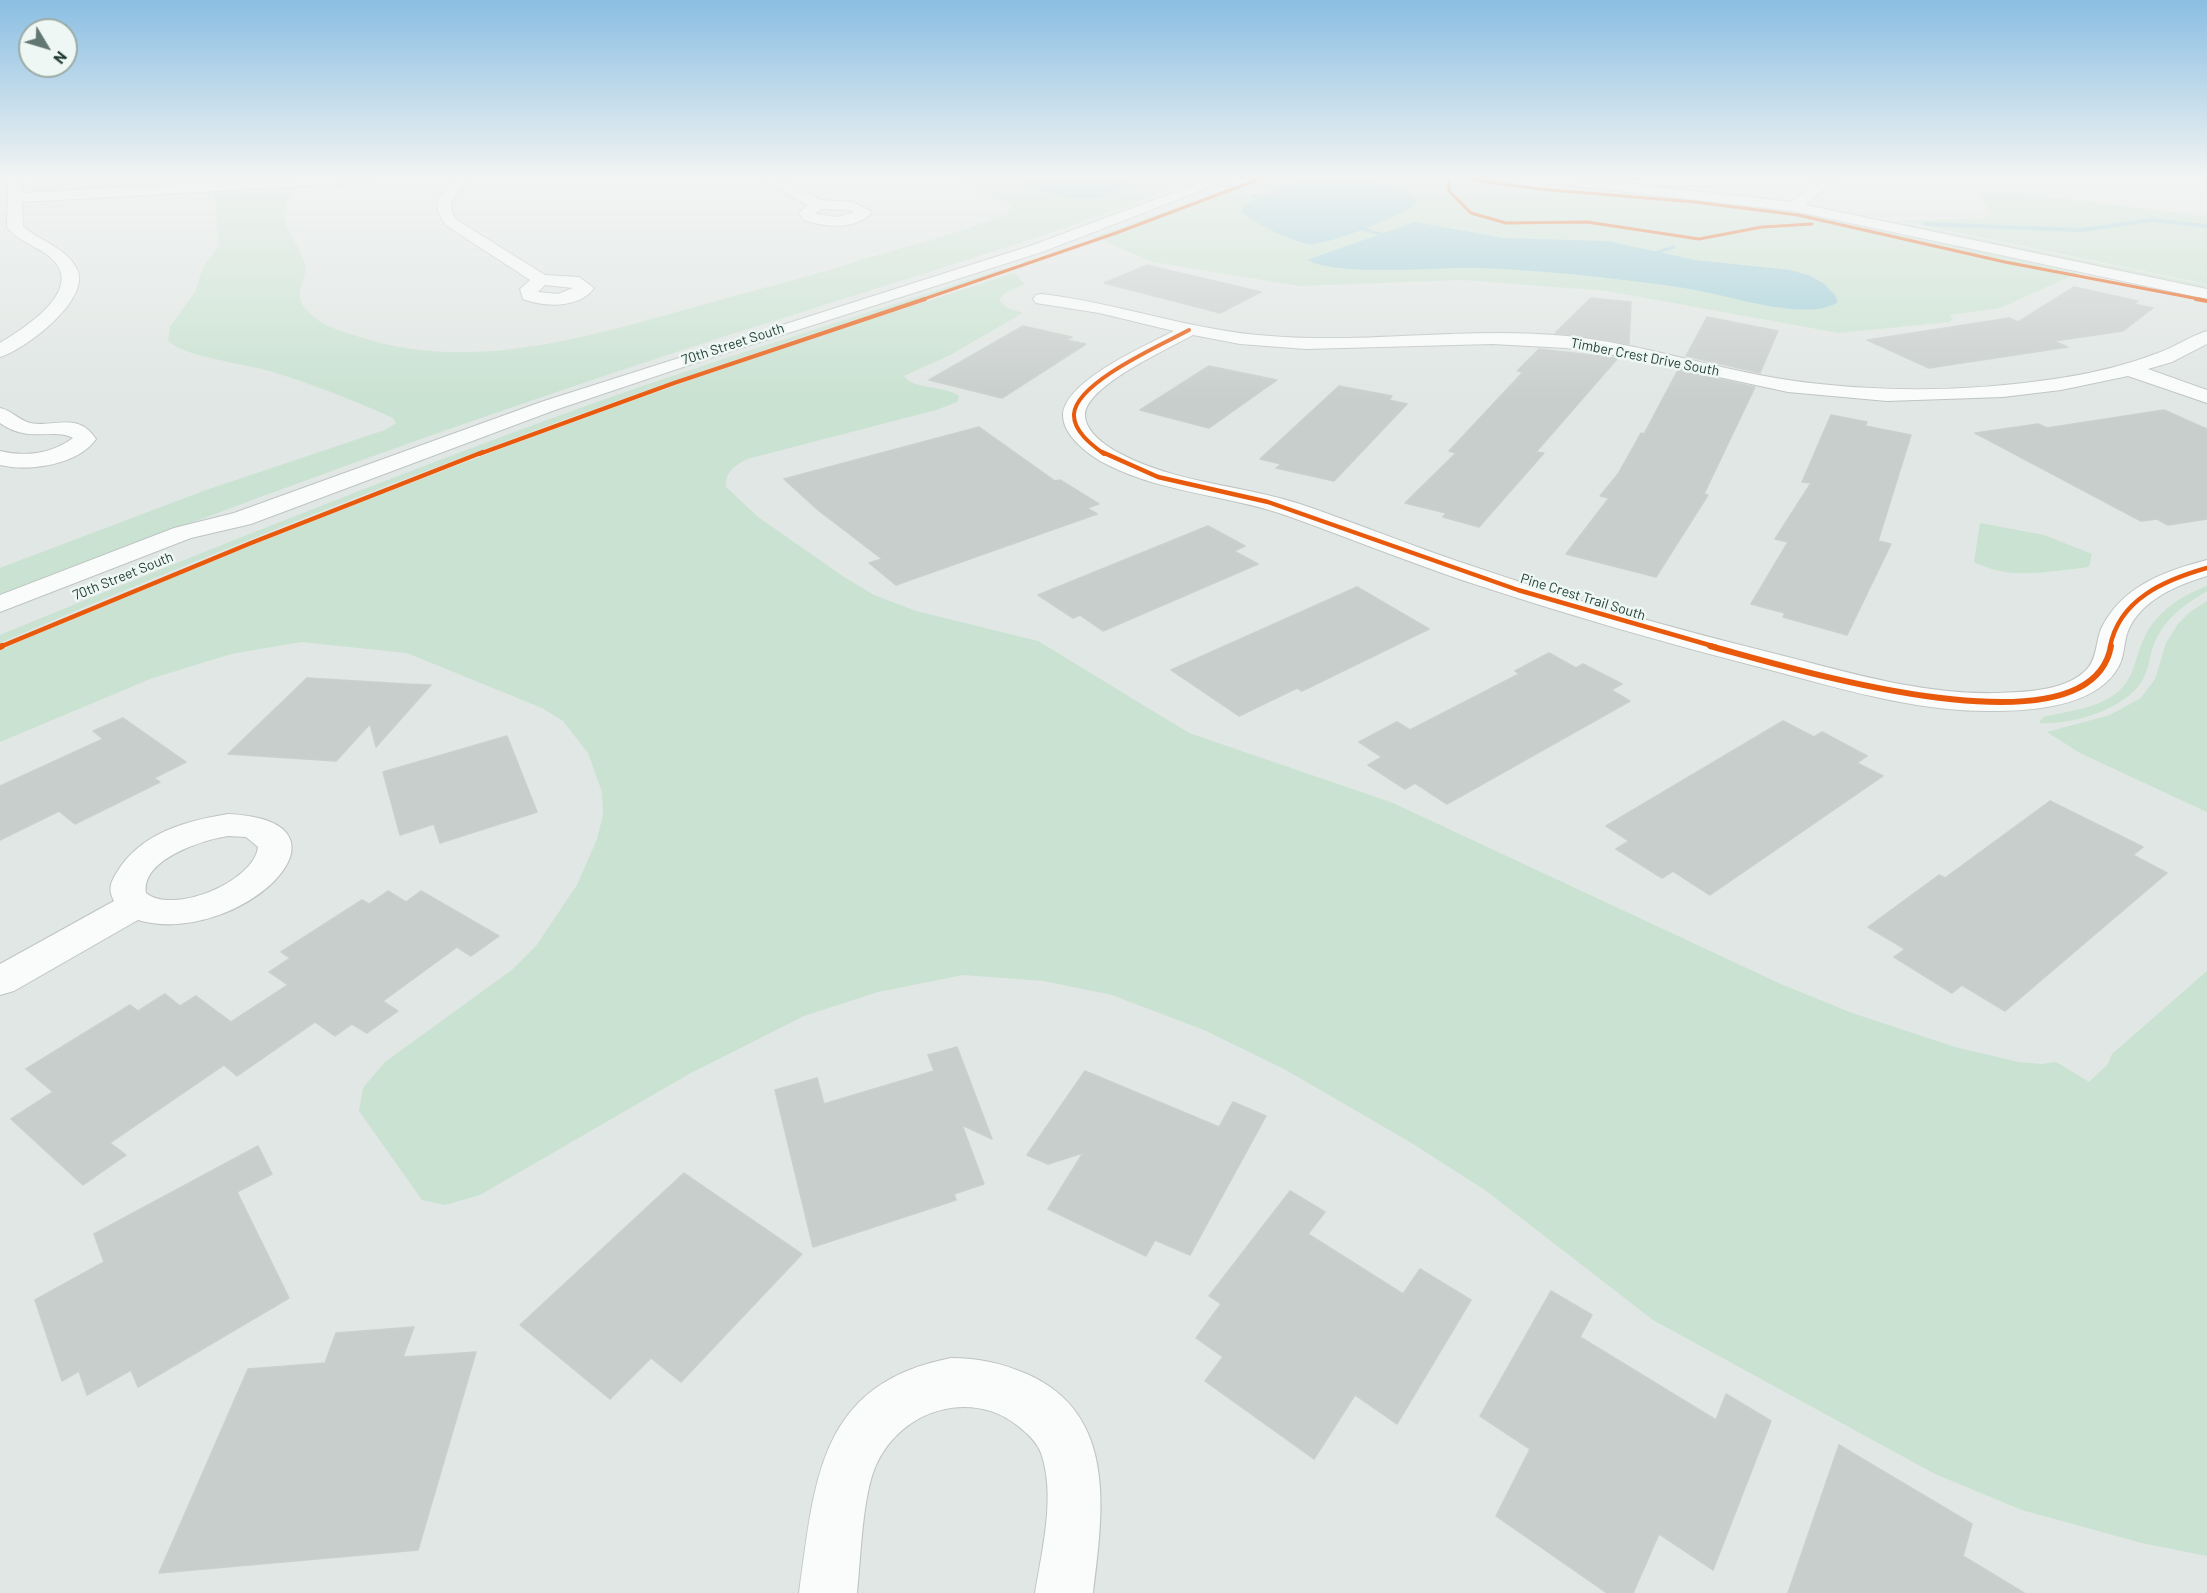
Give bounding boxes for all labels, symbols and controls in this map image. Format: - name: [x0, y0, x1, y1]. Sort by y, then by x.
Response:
- north arrow: [18, 18, 78, 78]
- text: N: [50, 48, 72, 68]
- street label: 70th Street South: [680, 319, 786, 369]
- street label: Timber Crest Drive South: [1569, 334, 1721, 380]
- street label: 70th Street South: [70, 548, 176, 604]
- street label: Pine Crest Trail South: [1518, 570, 1648, 624]

